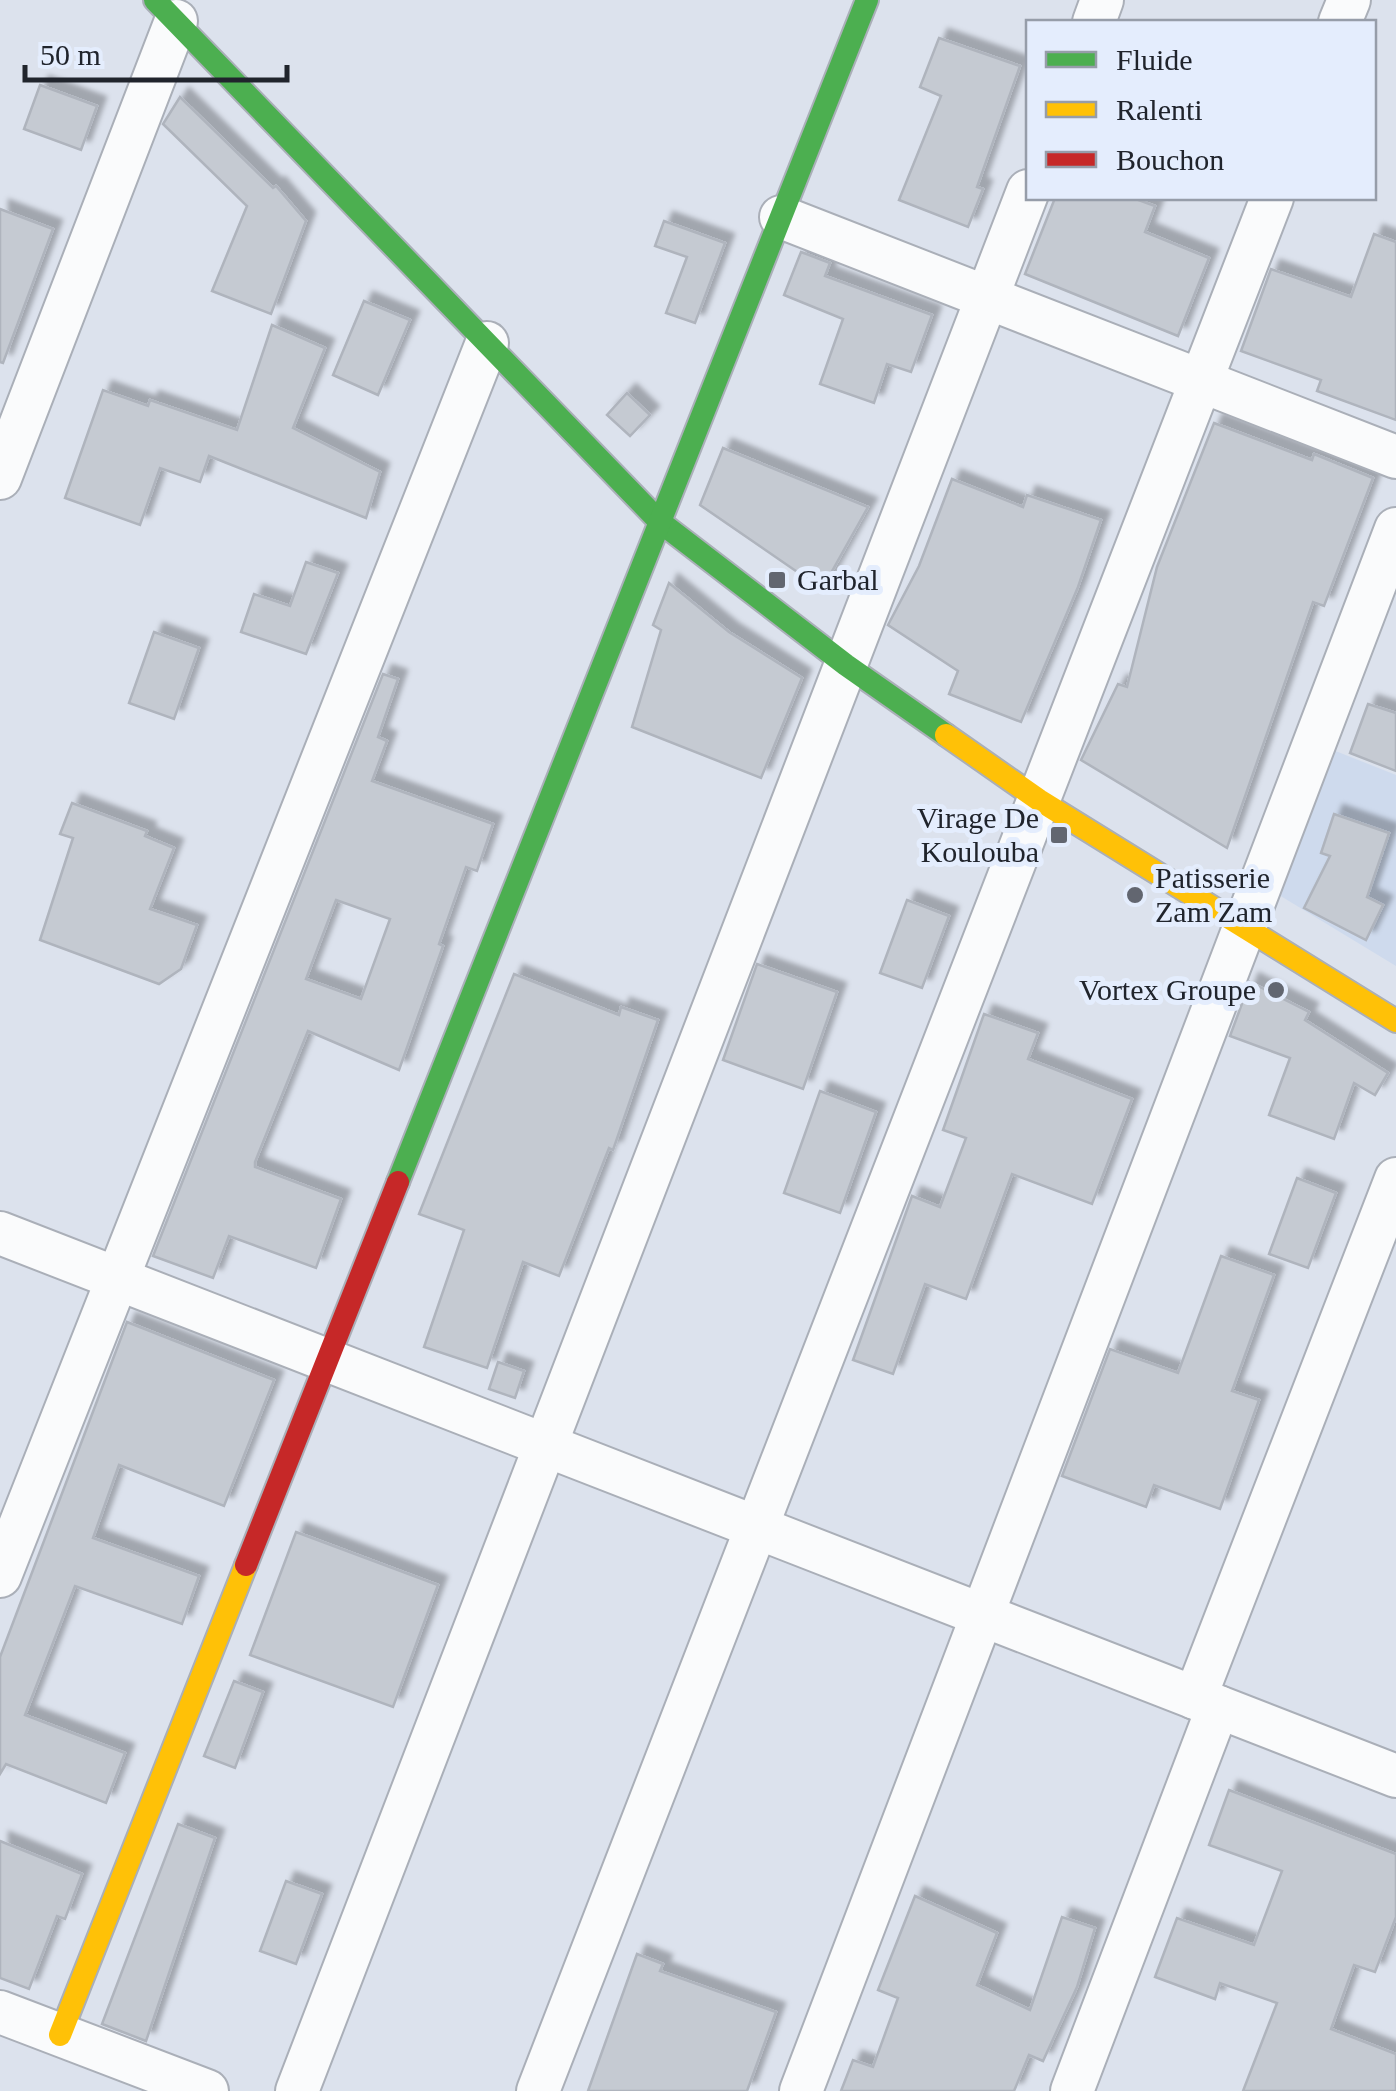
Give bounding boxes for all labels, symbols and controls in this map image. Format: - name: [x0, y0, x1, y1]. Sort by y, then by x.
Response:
- scale bar: [25, 20, 288, 82]
- legend: [1026, 20, 1376, 200]
- text: 50 m: [40, 38, 101, 71]
- text: Fluide: [1116, 43, 1193, 76]
- text: Ralenti: [1116, 93, 1203, 126]
- text: Bouchon: [1116, 143, 1224, 176]
- place label: Garbal: [797, 563, 879, 596]
- marker: Garbal: [766, 569, 788, 591]
- place label: Virage De Koulouba: [917, 801, 1039, 868]
- marker: Virage De Koulouba: [1048, 824, 1070, 846]
- place label: Patisserie Zam Zam: [1155, 861, 1272, 928]
- marker: Patisserie Zam Zam: [1124, 884, 1146, 906]
- place label: Vortex Groupe: [1079, 973, 1256, 1006]
- marker: Vortex Groupe: [1265, 979, 1287, 1001]

